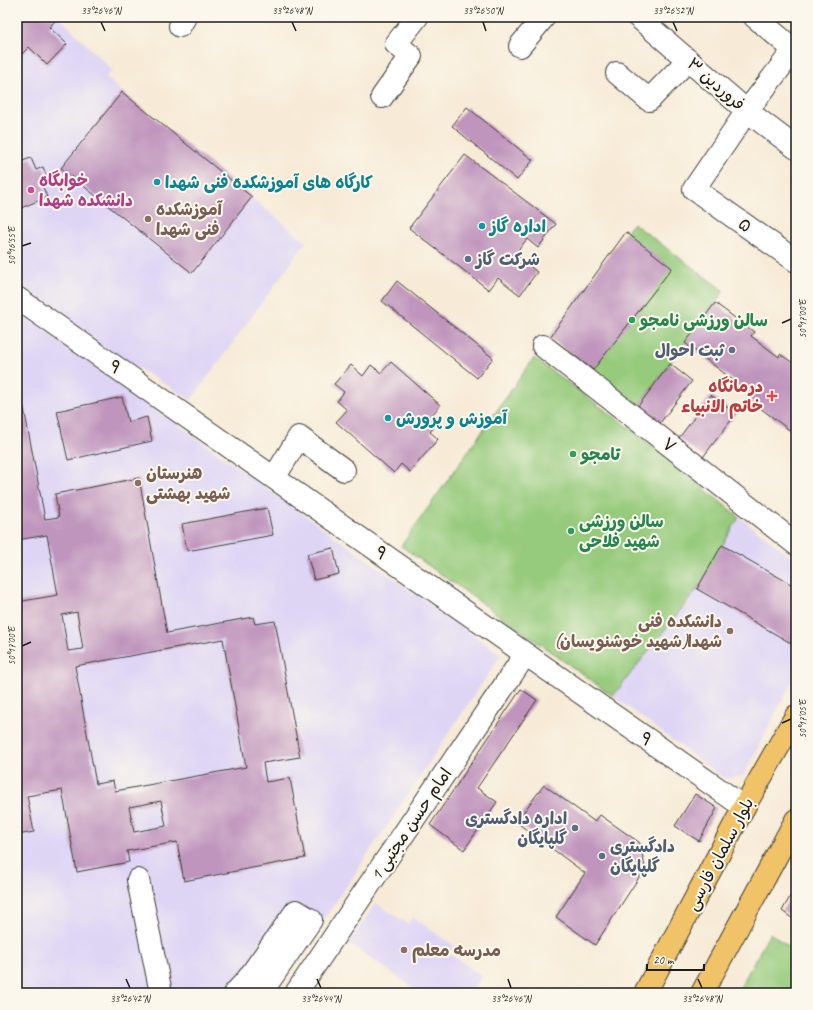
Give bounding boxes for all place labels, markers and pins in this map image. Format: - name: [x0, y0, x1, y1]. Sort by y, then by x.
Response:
- place label: خوابگاه دانشکده شهدا: [39, 170, 133, 211]
- place label: کارگاه های آموزشکده فنی شهدا: [165, 172, 373, 194]
- marker: کارگاه های آموزشکده فنی شهدا: [152, 177, 162, 187]
- marker: خوابگاه دانشکده شهدا: [26, 185, 36, 195]
- place label: آموزشکده فنی شهدا: [156, 199, 224, 241]
- marker: آموزشکده فنی شهدا: [143, 214, 153, 224]
- place label: اداره گاز: [488, 216, 546, 237]
- marker: اداره گاز: [477, 221, 487, 231]
- place label: شرکت گاز: [474, 249, 540, 270]
- marker: شرکت گاز: [463, 254, 473, 264]
- place label: سالن ورزشی نامجو: [638, 310, 768, 332]
- marker: سالن ورزشی نامجو: [627, 315, 637, 325]
- place label: ثبت احوال: [655, 340, 725, 361]
- marker: ثبت احوال: [727, 345, 737, 355]
- place label: درمانگاه خاتم الانبیاء: [681, 376, 763, 419]
- marker: درمانگاه خاتم الانبیاء: [766, 390, 778, 402]
- place label: آموزش و پرورش: [396, 408, 509, 429]
- marker: آموزش و پرورش: [383, 413, 393, 423]
- place label: تامجو: [579, 444, 621, 465]
- marker: تامجو: [568, 449, 578, 459]
- place label: هنرستان شهید بهشتی: [146, 463, 231, 505]
- marker: هنرستان شهید بهشتی: [133, 478, 143, 488]
- place label: سالن ورزشی شهید فلاحی: [579, 511, 664, 553]
- marker: سالن ورزشی شهید فلاحی: [566, 526, 576, 536]
- place label: دانشکده فنی شهدا(شهید خوشنویسان): [554, 611, 722, 652]
- marker: دانشکده فنی شهدا(شهید خوشنویسان): [725, 626, 735, 636]
- place label: اداره دادگستری گلپایگان: [465, 808, 567, 849]
- marker: اداره دادگستری گلپایگان: [570, 823, 580, 833]
- place label: دادگستری گلپایگان: [610, 836, 675, 877]
- marker: دادگستری گلپایگان: [597, 851, 607, 861]
- place label: مدرسه معلم: [412, 940, 501, 963]
- marker: مدرسه معلم: [399, 945, 409, 955]

